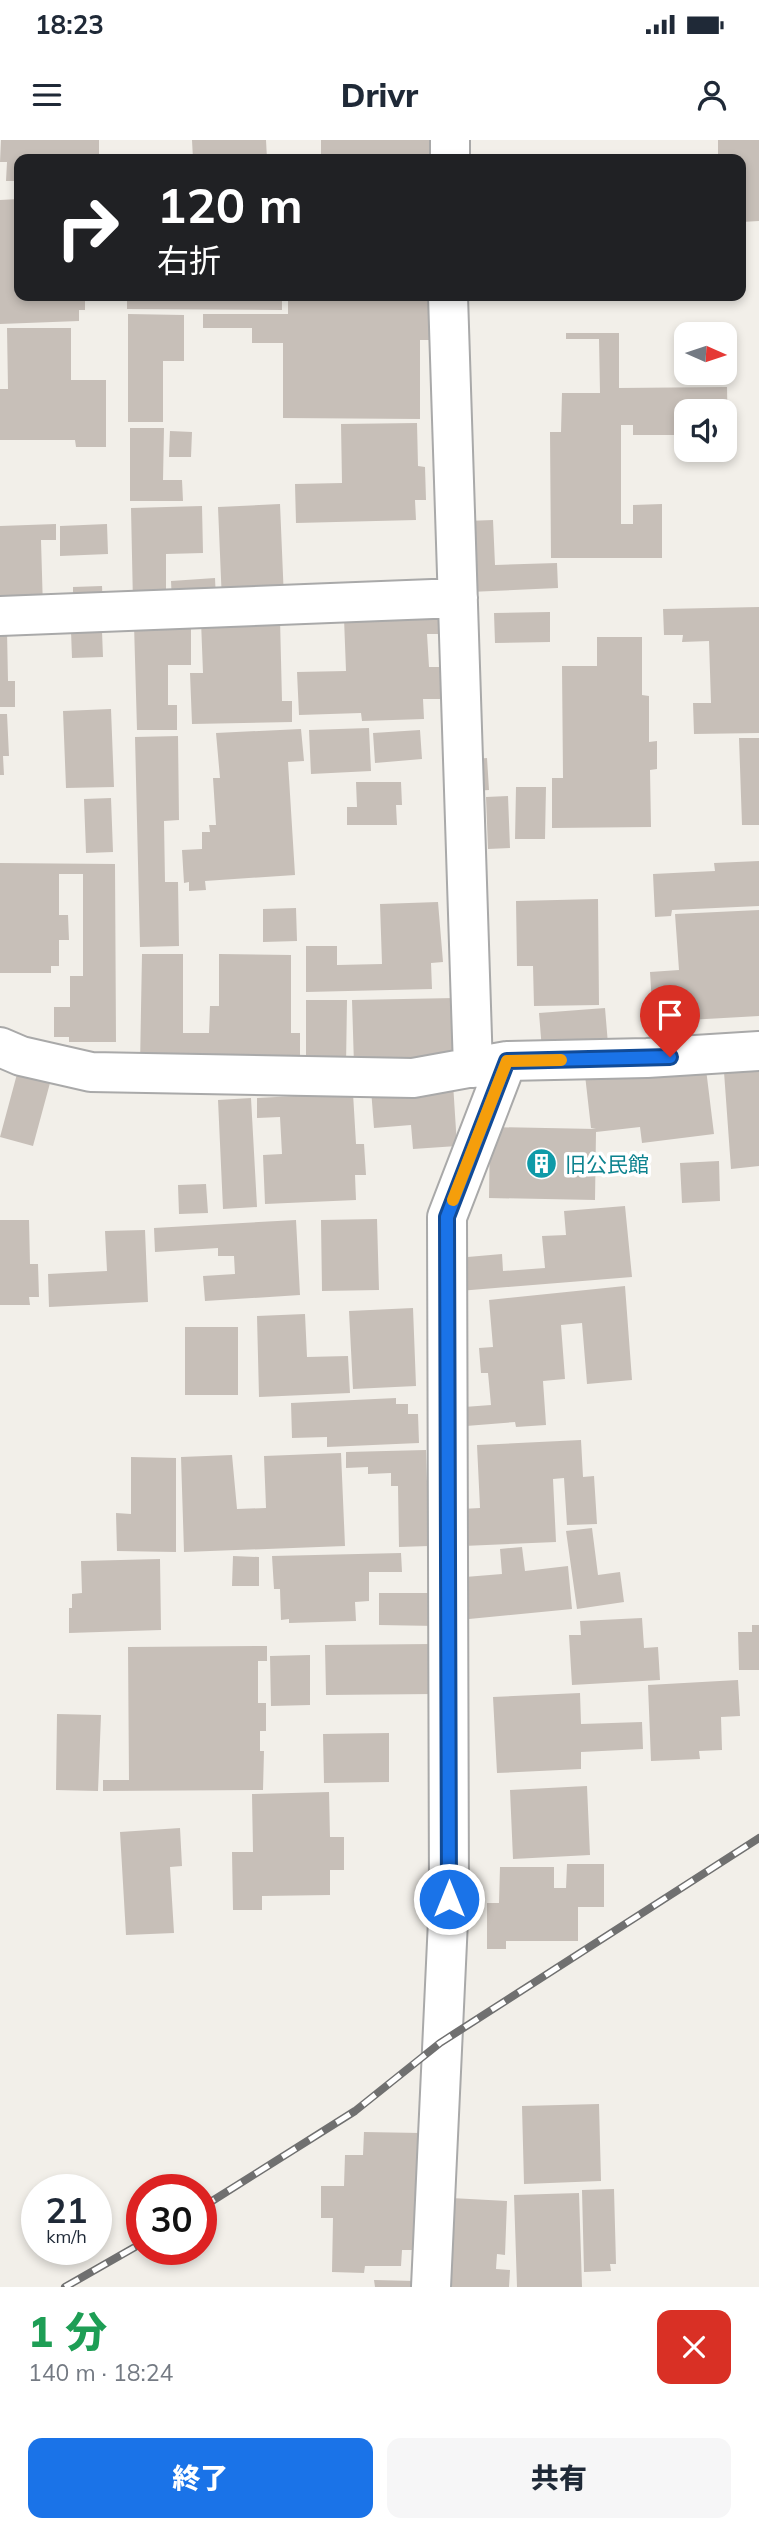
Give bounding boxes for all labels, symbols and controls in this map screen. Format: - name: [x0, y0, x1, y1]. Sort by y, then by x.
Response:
- text: 18:23: [35, 8, 104, 41]
- text: Drivr: [341, 75, 418, 115]
- icon: menu: [28, 76, 66, 114]
- icon: person: [693, 76, 731, 114]
- text: 120 m: [157, 174, 303, 235]
- icon: right: [42, 182, 133, 273]
- text: 右折: [157, 240, 221, 280]
- north arrow: [674, 322, 737, 385]
- map controls: [674, 322, 737, 462]
- button: sound: [674, 399, 737, 462]
- pin: [640, 985, 700, 1057]
- icon: arrive: [651, 996, 689, 1034]
- building icon: 旧公民館: [525, 1147, 559, 1181]
- place label: 旧公民館: [565, 1151, 649, 1177]
- position arrow: [412, 1862, 486, 1936]
- speed limit sign: 30: [126, 2174, 217, 2265]
- text: 21: [45, 2188, 88, 2232]
- text: km/h: [46, 2225, 87, 2248]
- text: 1 分: [28, 2305, 107, 2358]
- button: close: [657, 2310, 731, 2384]
- text: 140 m · 18:24: [28, 2358, 173, 2387]
- button: 終了: [28, 2438, 373, 2518]
- button: 共有: [387, 2438, 731, 2518]

